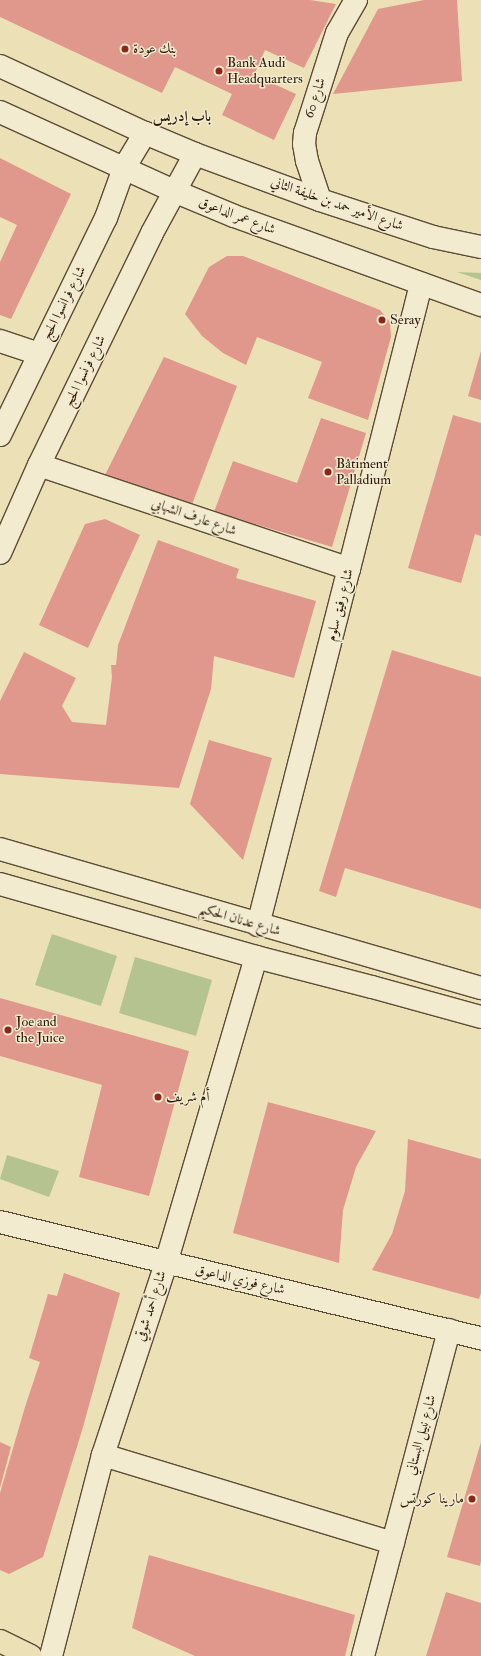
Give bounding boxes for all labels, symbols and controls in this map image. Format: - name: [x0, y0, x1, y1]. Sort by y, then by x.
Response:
- place label: بنك عودة: [133, 41, 176, 57]
- marker: بنك عودة: [120, 44, 130, 54]
- place label: Bank Audi Headquarters: [227, 55, 303, 88]
- marker: Bank Audi Headquarters: [214, 66, 224, 76]
- street label: شارع 60: [301, 76, 329, 120]
- district label: باب إدريس: [153, 108, 211, 126]
- street label: شارع الأمير حمد بن خليفة الثاني: [269, 173, 405, 235]
- street label: شارع عمر الداعوق: [196, 194, 278, 238]
- street label: شارع فرانسوا الحج: [38, 263, 90, 343]
- place label: Seray: [390, 312, 421, 328]
- marker: Seray: [377, 315, 387, 325]
- street label: شارع فرنسوا الحج: [60, 332, 110, 410]
- place label: Bâtiment Palladium: [336, 456, 391, 488]
- marker: Bâtiment Palladium: [323, 467, 333, 477]
- street label: شارع عارف الشهابي: [149, 495, 239, 539]
- street label: شارع رفيق سلوم: [323, 567, 357, 643]
- street label: شارع عدنان الحكيم: [197, 900, 283, 940]
- place label: Joe and the Juice: [16, 1014, 64, 1046]
- marker: Joe and the Juice: [3, 1025, 13, 1035]
- place label: أم شريف: [166, 1089, 210, 1105]
- marker: أم شريف: [153, 1092, 163, 1102]
- street label: شارع فوزي الداعوق: [194, 1262, 286, 1298]
- street label: شارع أحمد شوقي: [132, 1269, 170, 1343]
- street label: شارع نبيل البستاني: [402, 1393, 440, 1477]
- place label: مارينا كورتس: [400, 1491, 464, 1507]
- marker: مارينا كورتس: [467, 1494, 477, 1504]

